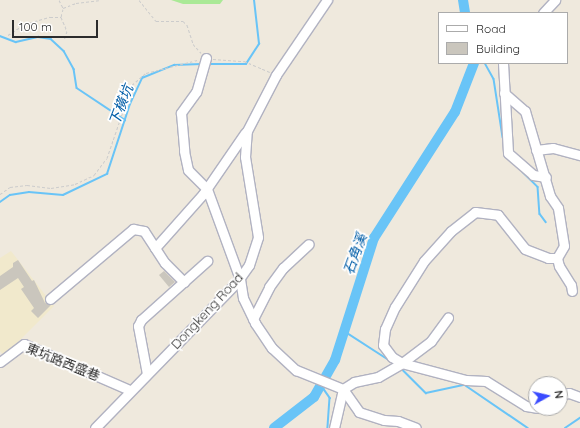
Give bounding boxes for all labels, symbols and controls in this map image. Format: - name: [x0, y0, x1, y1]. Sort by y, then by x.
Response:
- scale bar: [14, 12, 100, 38]
- legend: [438, 12, 568, 64]
- text: 100 m: [19, 19, 52, 34]
- text: Road: [476, 21, 506, 36]
- text: Building: [476, 41, 520, 56]
- water label: 下橫坑: [106, 82, 136, 128]
- water label: 石角溪: [340, 231, 370, 277]
- street label: Dongkeng Road: [168, 270, 246, 352]
- street label: 東坑路西盛巷: [24, 340, 102, 384]
- north arrow: [528, 376, 568, 416]
- text: N: [551, 389, 566, 399]

